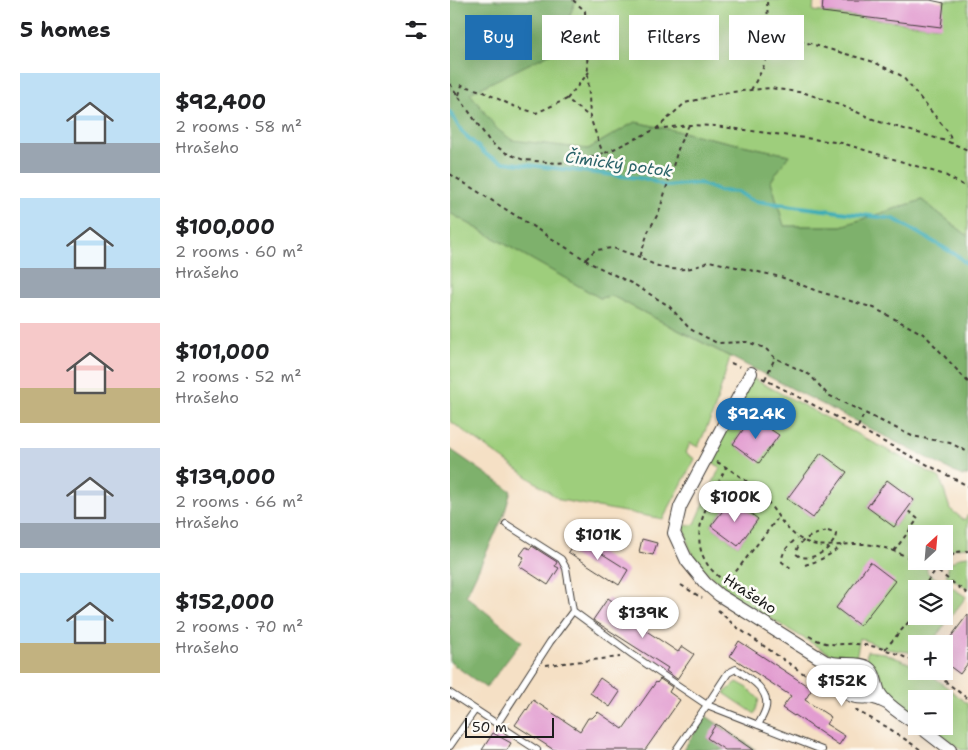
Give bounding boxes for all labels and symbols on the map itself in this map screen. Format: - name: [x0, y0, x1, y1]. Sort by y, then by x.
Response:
- water label: Čimický potok: [564, 146, 674, 182]
- pin: $92.4K: [715, 398, 797, 440]
- pin: $100K: [700, 480, 770, 523]
- pin: $101K: [563, 518, 633, 561]
- north arrow: [908, 525, 952, 570]
- street label: Hrašeho: [719, 569, 781, 619]
- pin: $139K: [608, 596, 678, 639]
- pin: $152K: [807, 664, 877, 707]
- scale bar: [465, 715, 554, 738]

